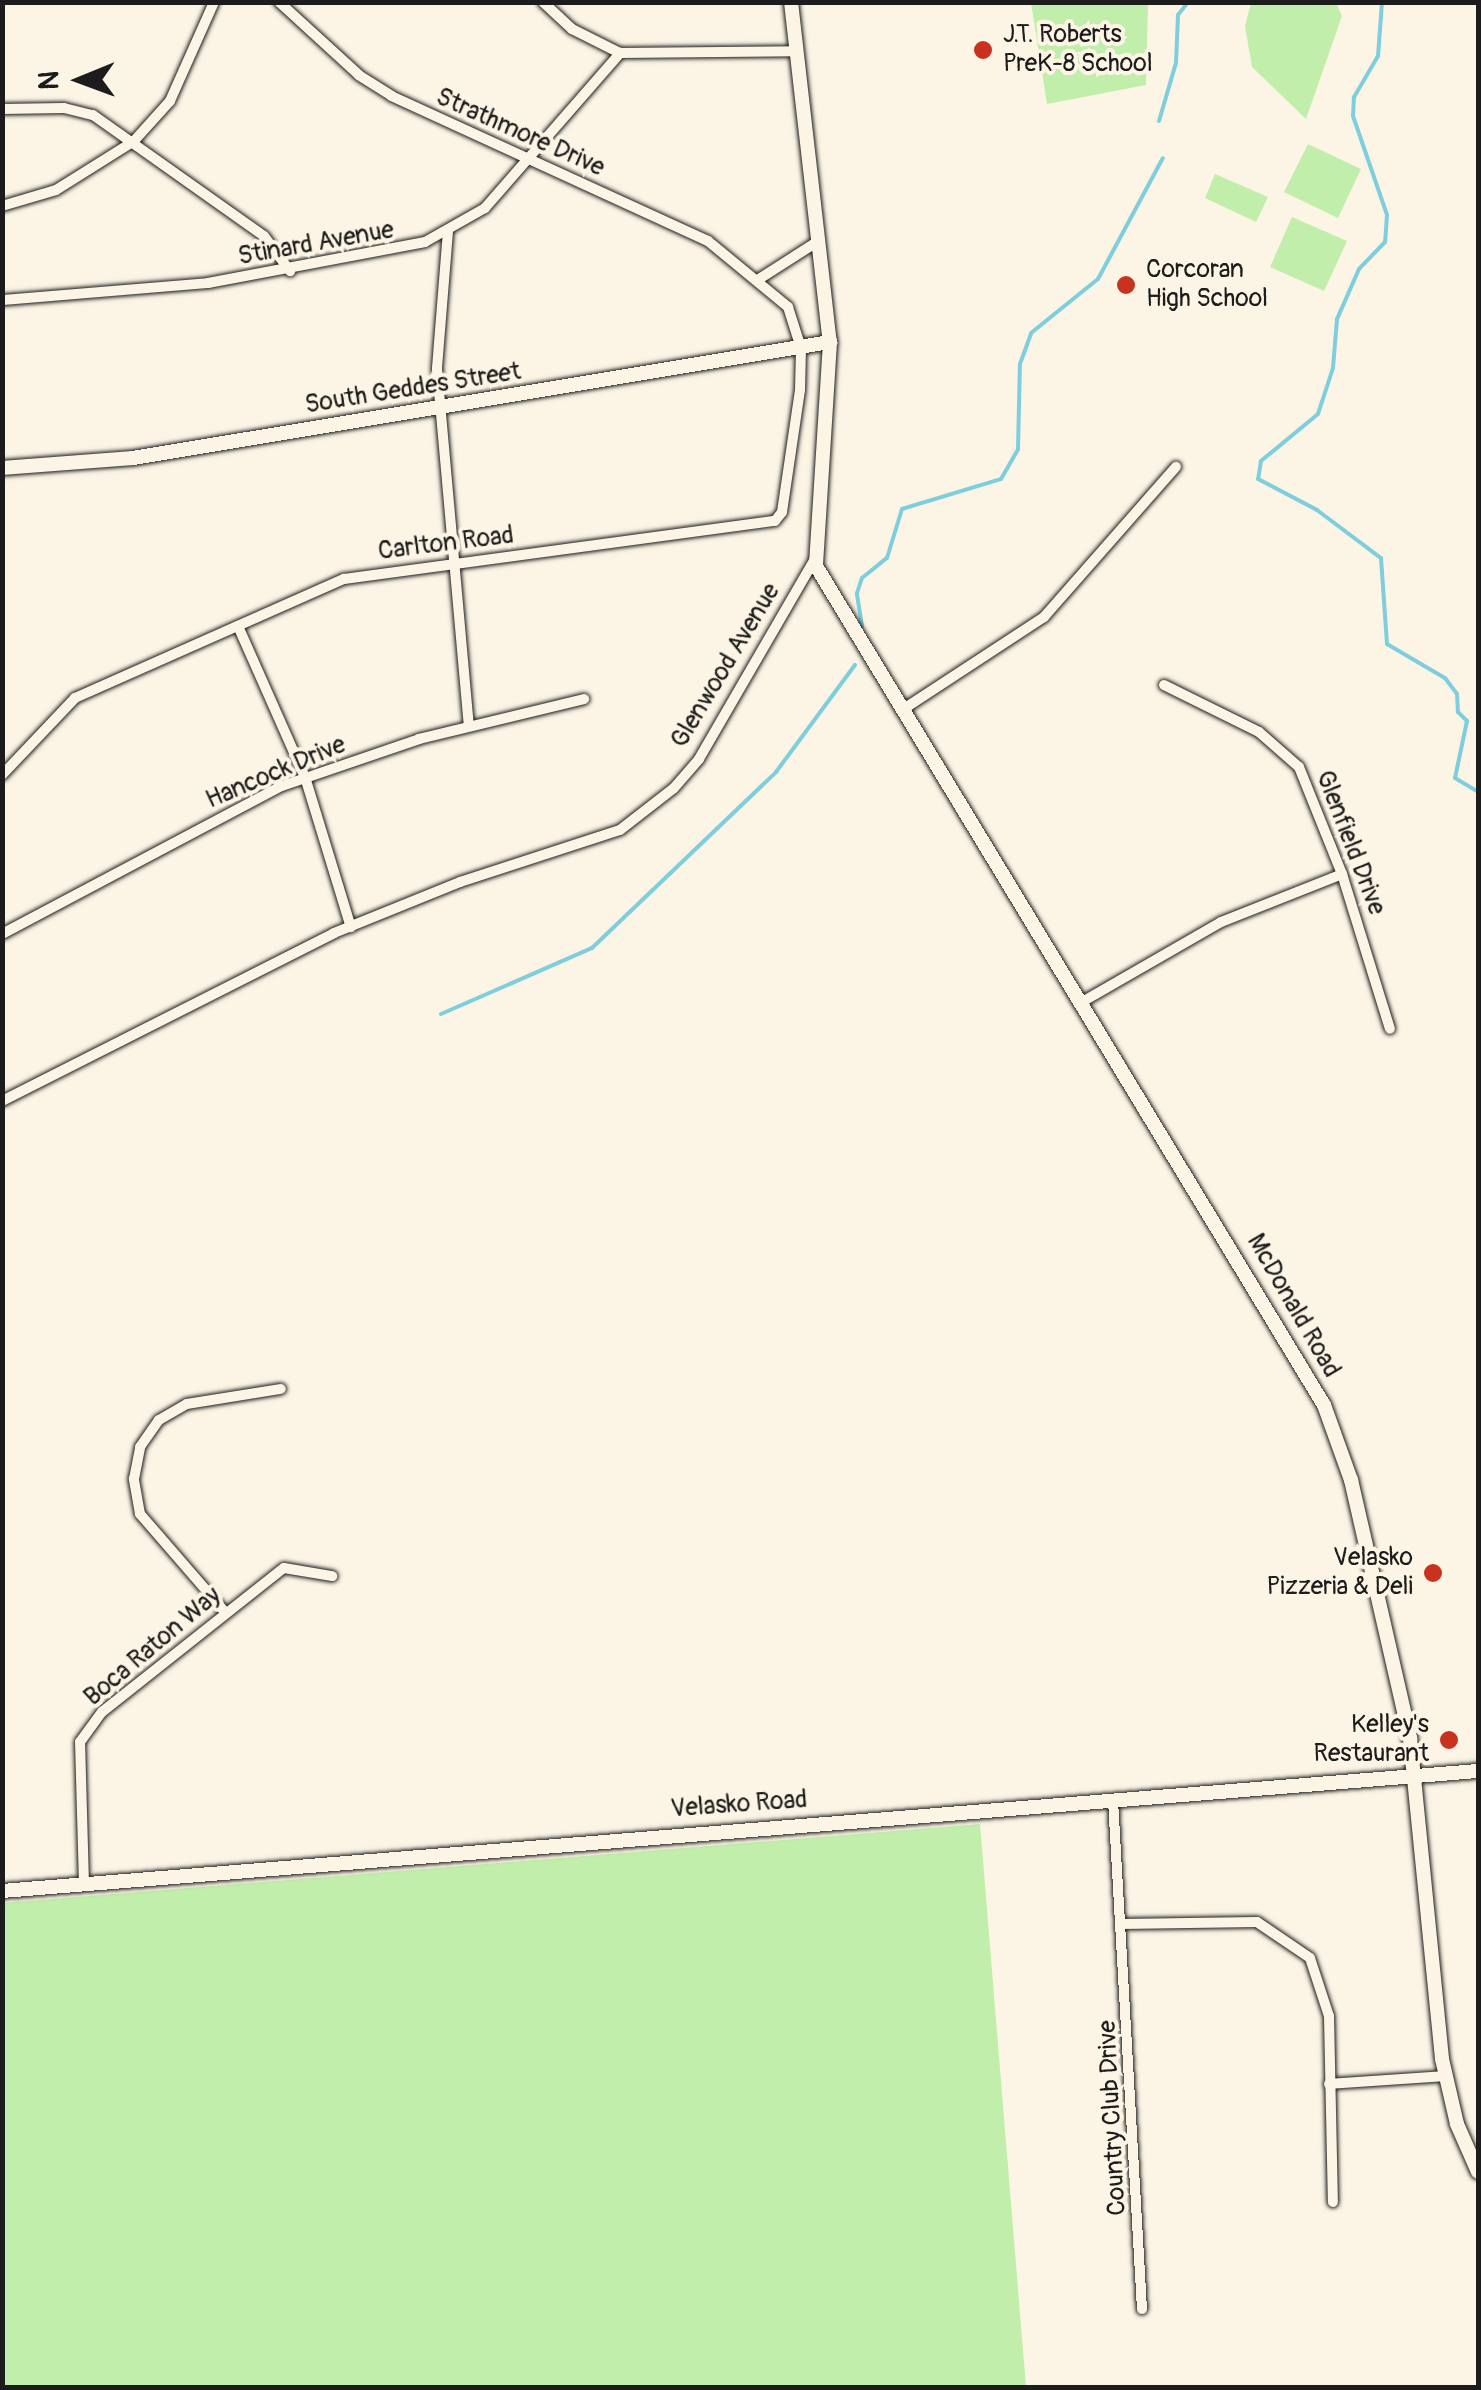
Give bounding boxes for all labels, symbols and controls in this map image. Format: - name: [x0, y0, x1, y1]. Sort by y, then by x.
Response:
- place label: J.T. Roberts PreK-8 School: [1003, 21, 1153, 80]
- north arrow: [30, 30, 130, 130]
- marker: J.T. Roberts PreK-8 School: [972, 39, 994, 61]
- text: N: [32, 71, 67, 90]
- street label: Strathmore Drive: [431, 82, 609, 184]
- street label: Stinard Avenue: [236, 216, 396, 272]
- place label: Corcoran High School: [1146, 256, 1268, 315]
- marker: Corcoran High School: [1115, 274, 1137, 296]
- street label: South Geddes Street: [303, 357, 523, 421]
- street label: Carlton Road: [376, 521, 516, 567]
- street label: Glenwood Avenue: [665, 578, 787, 754]
- street label: Hancock Drive: [202, 730, 350, 816]
- street label: Glenfield Drive: [1309, 767, 1391, 919]
- street label: McDonald Road: [1240, 1229, 1346, 1383]
- place label: Velasko Pizzeria & Deli: [1266, 1544, 1413, 1603]
- marker: Velasko Pizzeria & Deli: [1422, 1562, 1444, 1584]
- street label: Boca Raton Way: [79, 1581, 227, 1713]
- place label: Kelley's Restaurant: [1313, 1711, 1429, 1770]
- marker: Kelley's Restaurant: [1438, 1729, 1460, 1751]
- street label: Velasko Road: [670, 1785, 808, 1825]
- street label: Country Club Drive: [1093, 2020, 1133, 2216]

